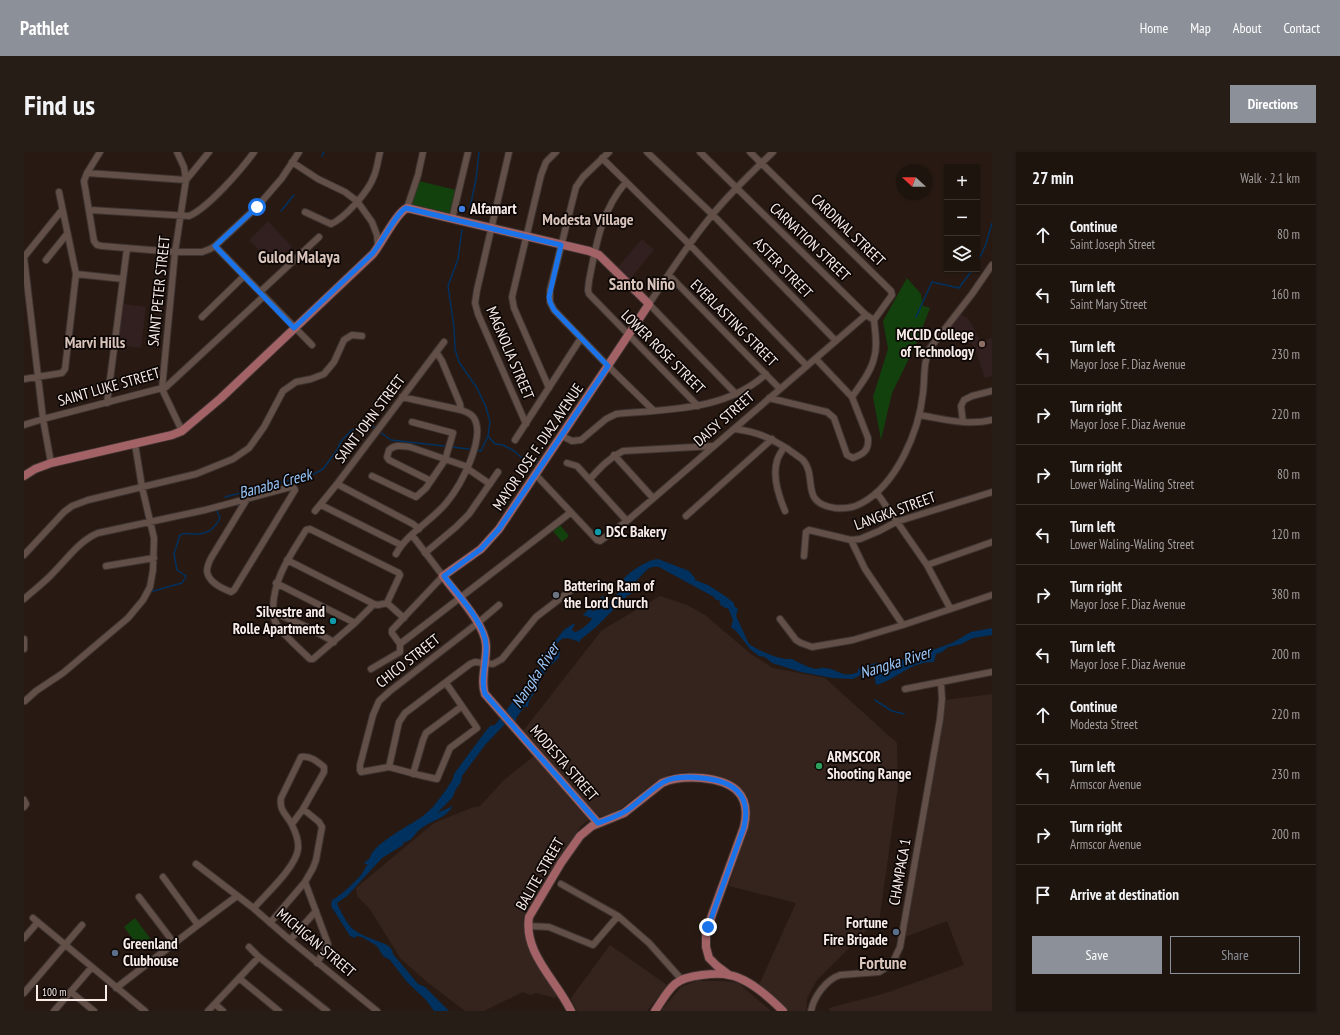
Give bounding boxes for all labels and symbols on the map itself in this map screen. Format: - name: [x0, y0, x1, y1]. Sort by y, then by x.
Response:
- north arrow: [896, 164, 932, 200]
- street label: CARDINAL STREET: [807, 189, 890, 270]
- route start: [248, 198, 266, 216]
- street label: CARNATION STREET: [766, 198, 855, 285]
- place label: Alfamart: [469, 199, 517, 218]
- marker: Alfamart: [457, 204, 467, 214]
- district label: Modesta Village: [542, 209, 634, 229]
- street label: ASTER STREET: [750, 233, 817, 302]
- street label: SAINT PETER STREET: [143, 234, 174, 347]
- district label: Gulod Malaya: [258, 246, 340, 268]
- district label: Santo Niño: [609, 273, 676, 295]
- street label: EVERLASTING STREET: [687, 275, 782, 370]
- street label: MAGNOLIA STREET: [482, 303, 539, 403]
- street label: LOWER ROSE STREET: [617, 306, 710, 398]
- place label: MCCID College of Technology: [897, 325, 975, 361]
- district label: Marvi Hills: [65, 332, 126, 352]
- marker: MCCID College of Technology: [977, 339, 987, 349]
- street label: SAINT LUKE STREET: [56, 363, 162, 410]
- street label: SAINT JOHN STREET: [330, 371, 409, 467]
- street label: MAYOR JOSE F. DIAZ AVENUE: [488, 380, 587, 514]
- street label: DAISY STREET: [689, 387, 758, 450]
- water label: Banaba Creek: [236, 463, 315, 502]
- street label: LANGKA STREET: [851, 487, 939, 534]
- place label: DSC Bakery: [606, 522, 667, 541]
- marker: DSC Bakery: [593, 527, 603, 537]
- place label: Battering Ram of the Lord Church: [564, 576, 655, 612]
- marker: Battering Ram of the Lord Church: [551, 590, 561, 600]
- place label: Silvestre and Rolle Apartments: [233, 602, 325, 638]
- marker: Silvestre and Rolle Apartments: [328, 616, 338, 626]
- street label: CHICO STREET: [372, 629, 444, 692]
- water label: Nangka River: [507, 637, 565, 711]
- water label: Nangka River: [857, 641, 935, 682]
- street label: MODESTA STREET: [526, 721, 603, 805]
- place label: ARMSCOR Shooting Range: [826, 747, 911, 783]
- marker: ARMSCOR Shooting Range: [814, 761, 824, 771]
- street label: BALITE STREET: [511, 834, 568, 913]
- street label: CHAMPACA 1: [884, 837, 915, 907]
- street label: MICHIGAN STREET: [273, 904, 360, 981]
- place label: Fortune Fire Brigade: [823, 913, 888, 949]
- route end: [699, 918, 717, 936]
- marker: Fortune Fire Brigade: [891, 927, 901, 937]
- place label: Greenland Clubhouse: [123, 934, 179, 970]
- marker: Greenland Clubhouse: [110, 948, 120, 958]
- district label: Fortune: [859, 952, 907, 974]
- scale bar: [36, 983, 107, 1002]

